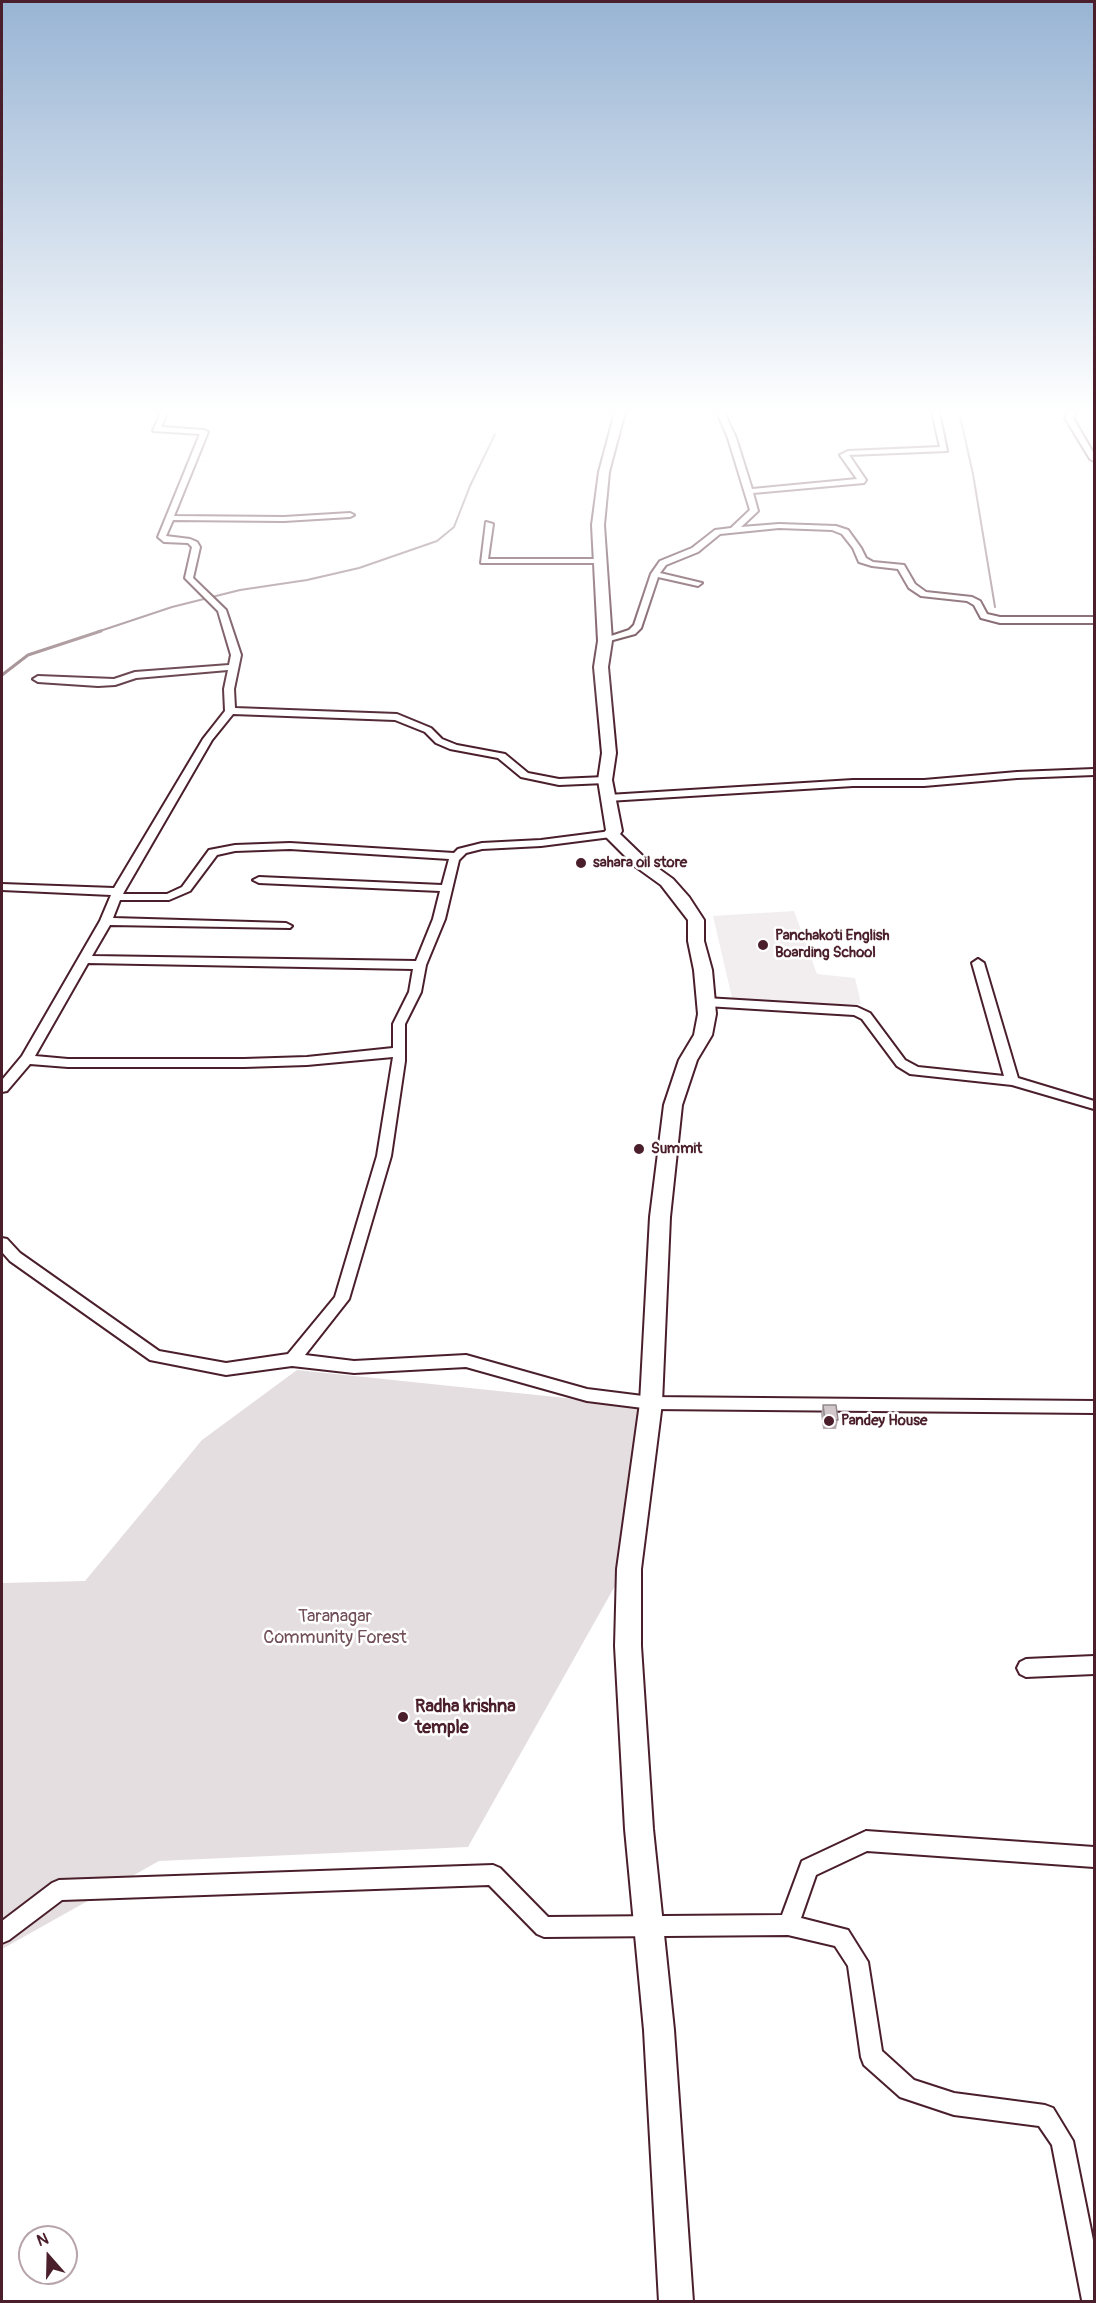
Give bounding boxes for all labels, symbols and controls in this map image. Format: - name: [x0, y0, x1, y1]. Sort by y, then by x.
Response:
- place label: sahara oil store: [593, 854, 687, 872]
- marker: sahara oil store: [574, 856, 588, 870]
- place label: Panchakoti English Boarding School: [775, 927, 889, 962]
- marker: Panchakoti English Boarding School: [756, 938, 770, 952]
- place label: Summit: [651, 1140, 702, 1158]
- marker: Summit: [632, 1142, 646, 1156]
- place label: Pandey House: [841, 1412, 927, 1430]
- marker: Pandey House: [822, 1414, 836, 1428]
- park label: Taranagar Community Forest: [263, 1606, 407, 1648]
- place label: Radha krishna temple: [415, 1696, 516, 1738]
- marker: Radha krishna temple: [396, 1710, 410, 1724]
- north arrow: [18, 2225, 78, 2285]
- text: N: [34, 2229, 51, 2251]

